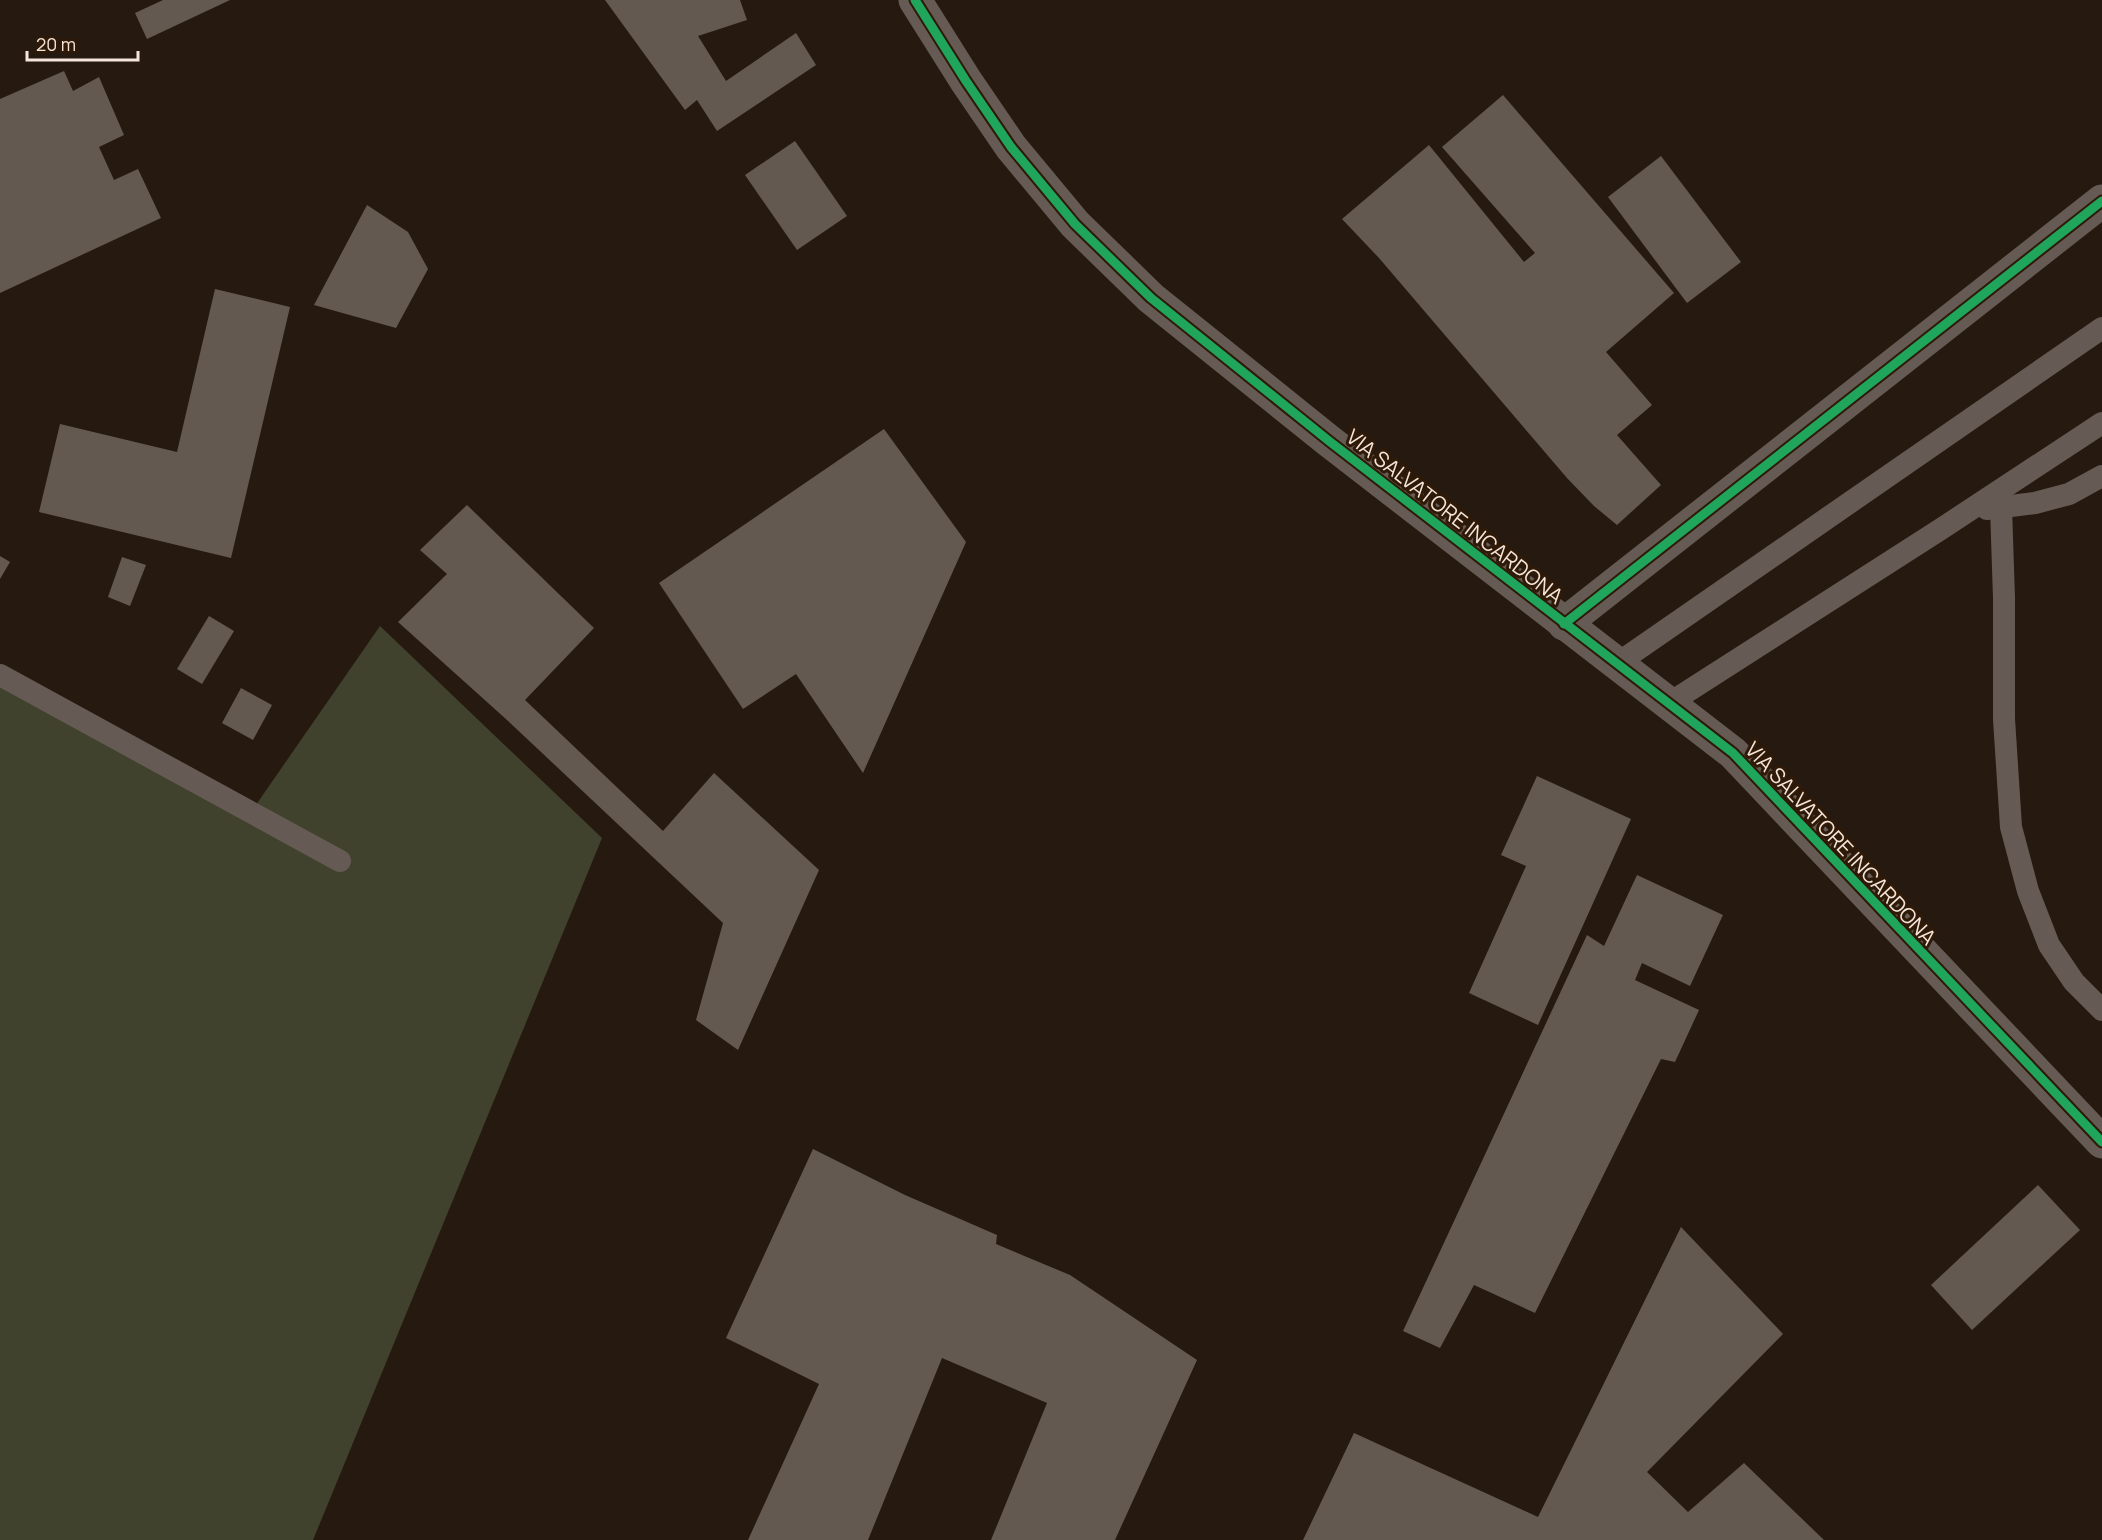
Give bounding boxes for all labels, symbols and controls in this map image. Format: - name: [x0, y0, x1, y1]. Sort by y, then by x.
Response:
- scale bar: [27, 24, 138, 62]
- text: 20 m: [36, 32, 76, 56]
- street label: VIA SALVATORE INCARDONA: [1341, 422, 1569, 610]
- street label: VIA SALVATORE INCARDONA: [1739, 735, 1943, 951]

